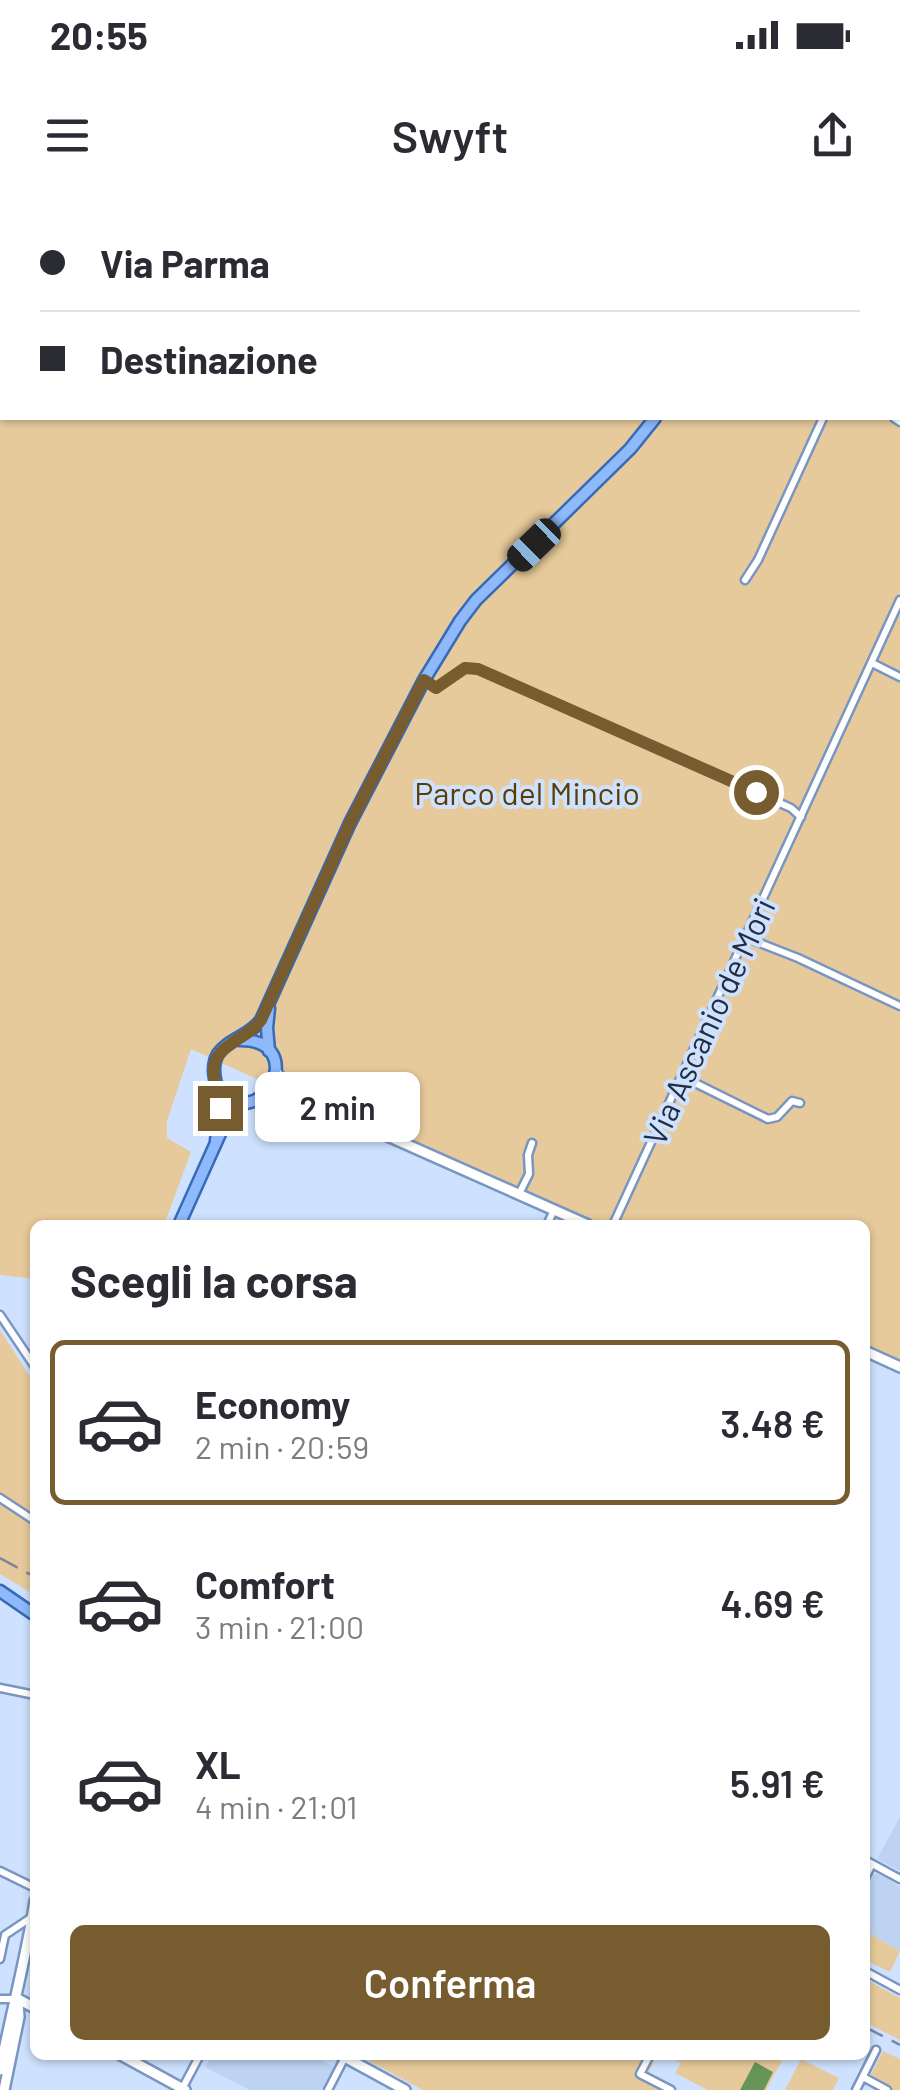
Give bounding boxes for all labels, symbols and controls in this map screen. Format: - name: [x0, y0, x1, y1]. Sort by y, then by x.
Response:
- text: 20:55: [50, 12, 148, 58]
- icon: menu: [40, 108, 95, 163]
- text: Swyft: [392, 108, 508, 162]
- icon: share: [805, 108, 860, 163]
- text: Via Parma: [100, 240, 270, 286]
- text: Destinazione: [100, 336, 318, 382]
- car: [502, 513, 566, 577]
- route start: [734, 770, 779, 815]
- park label: Parco del Mincio: [414, 773, 640, 811]
- street label: Via Ascanio de Mori: [634, 892, 782, 1150]
- callout: 2 min: [255, 1073, 420, 1143]
- route end: [198, 1086, 243, 1131]
- text: 2 min: [299, 1088, 376, 1126]
- text: Scegli la corsa: [70, 1253, 358, 1307]
- icon: car: [75, 1378, 165, 1468]
- text: Economy: [195, 1381, 350, 1427]
- text: 3.48 €: [720, 1400, 825, 1446]
- text: 2 min · 20:59: [195, 1427, 369, 1465]
- icon: car: [75, 1558, 165, 1648]
- text: Comfort: [195, 1561, 335, 1607]
- text: 4.69 €: [721, 1580, 825, 1626]
- text: 3 min · 21:00: [195, 1607, 364, 1645]
- icon: car: [75, 1738, 165, 1828]
- text: XL: [195, 1741, 241, 1787]
- text: 5.91 €: [730, 1760, 825, 1806]
- text: 4 min · 21:01: [195, 1787, 358, 1825]
- button: Conferma: [70, 1925, 830, 2040]

